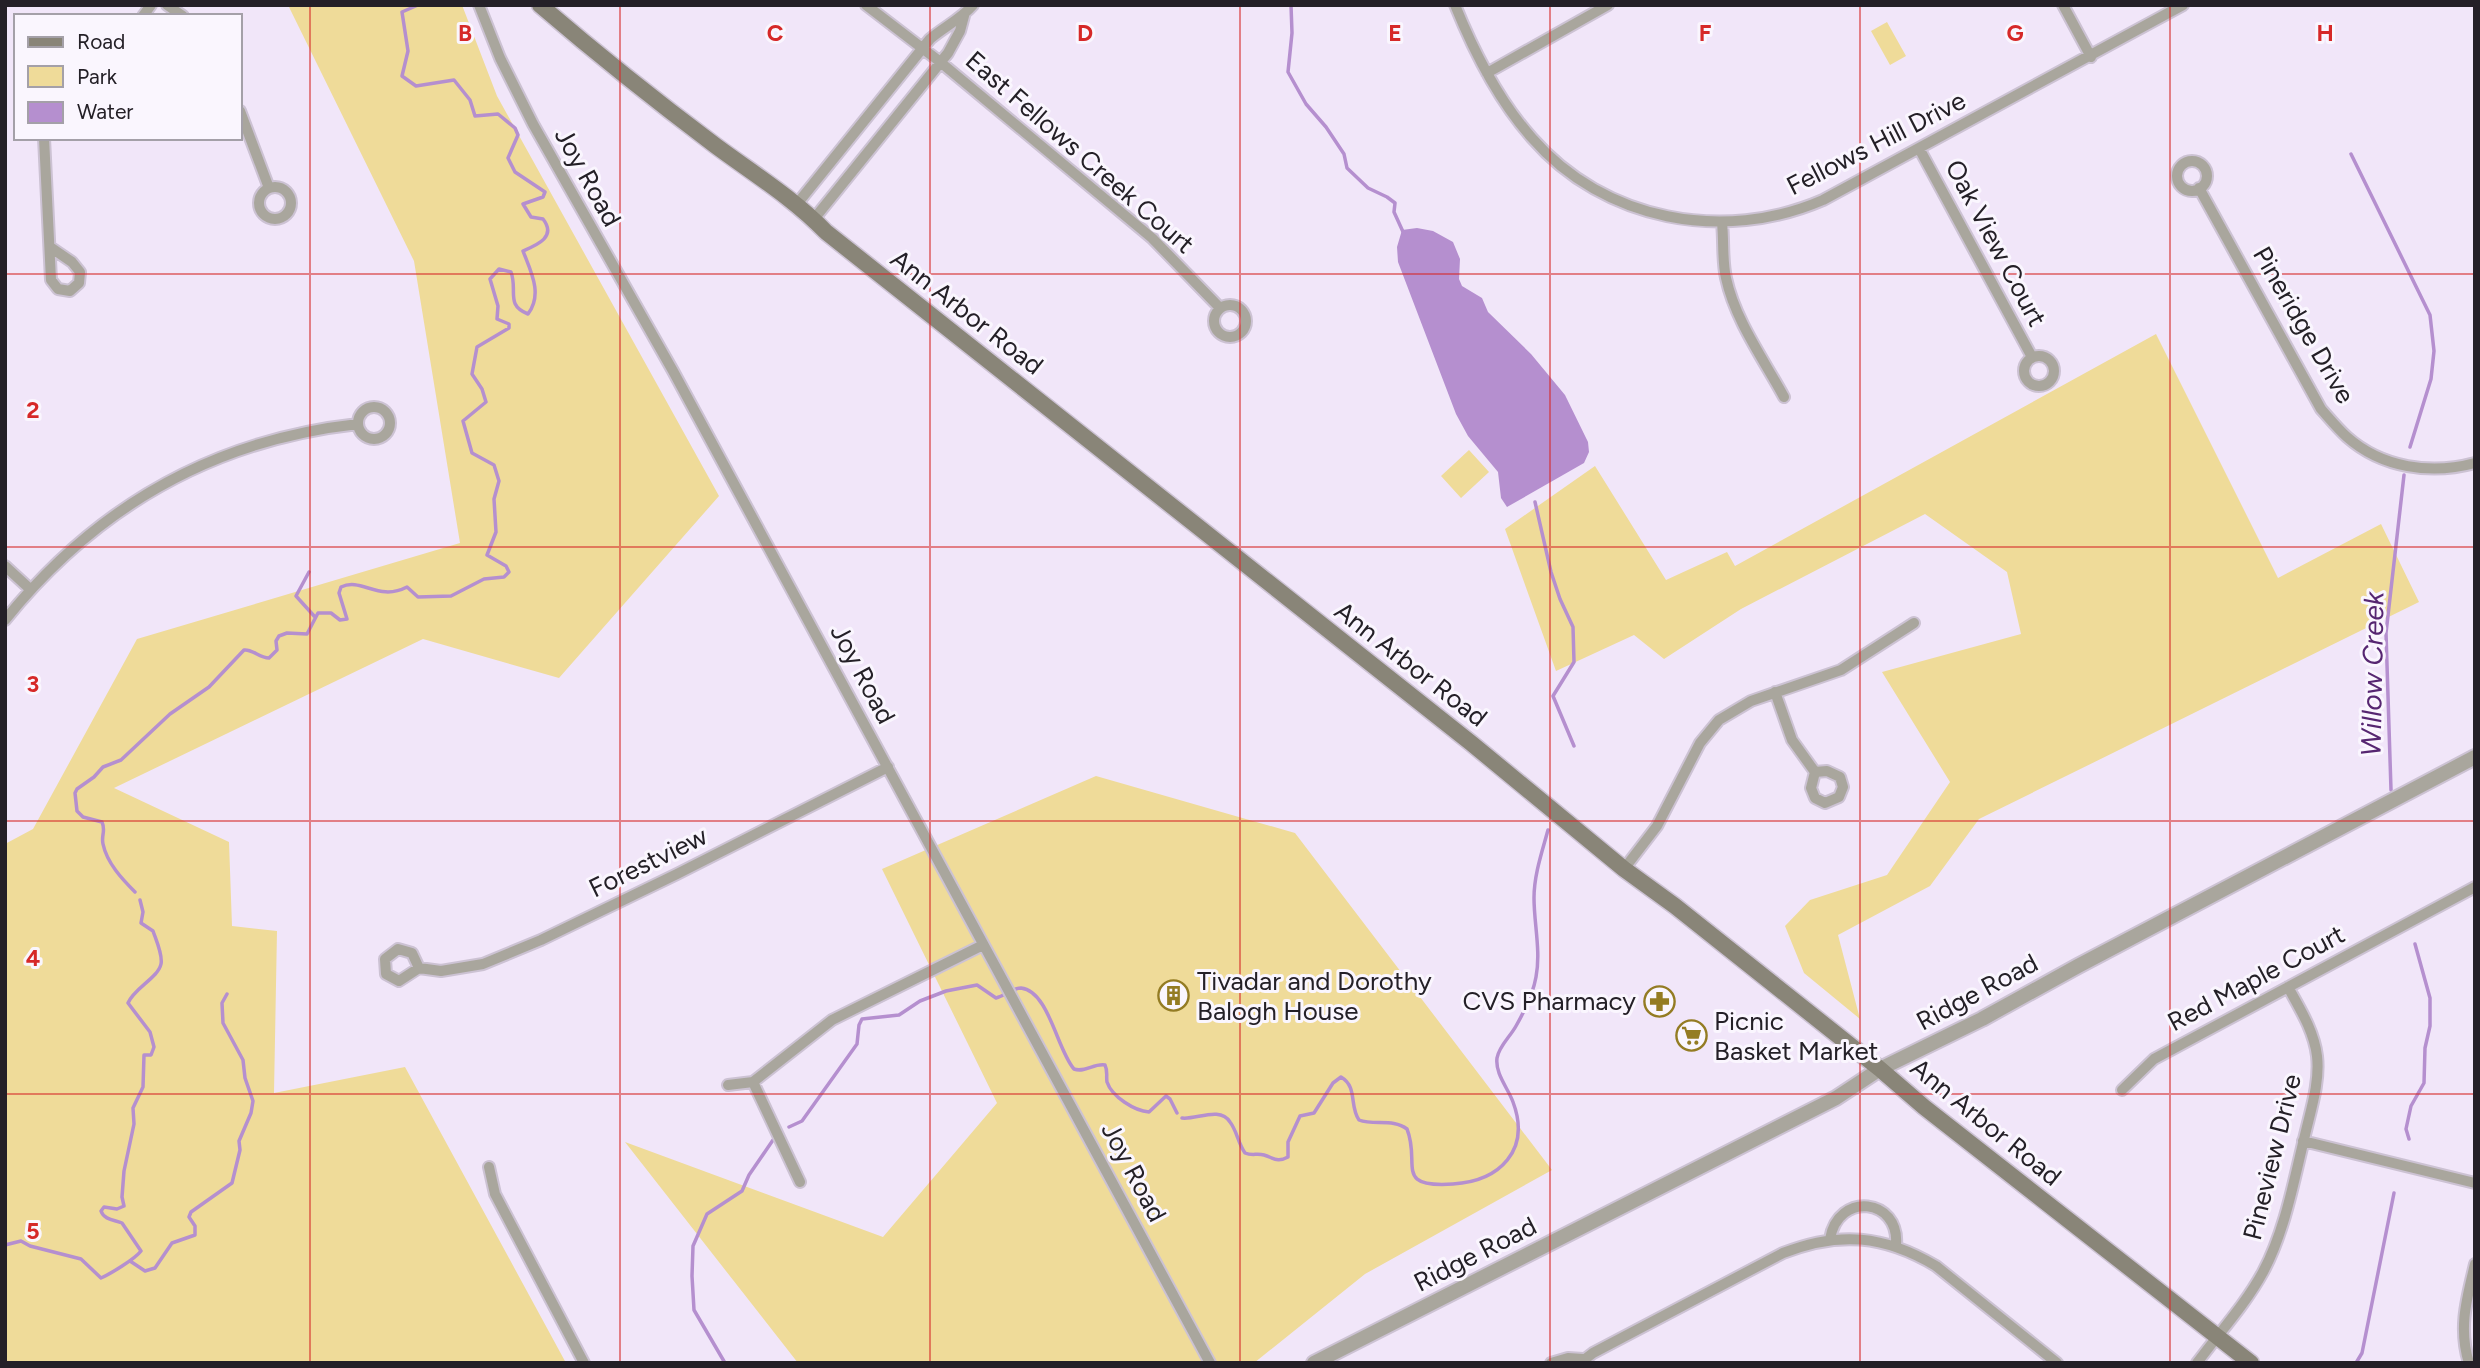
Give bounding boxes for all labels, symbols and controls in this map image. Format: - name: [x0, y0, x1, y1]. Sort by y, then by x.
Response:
- legend: [14, 14, 242, 140]
- text: B: [458, 19, 472, 47]
- text: C: [767, 19, 784, 47]
- text: D: [1077, 19, 1093, 47]
- text: E: [1388, 19, 1402, 47]
- text: F: [1699, 19, 1712, 47]
- text: G: [2006, 19, 2024, 47]
- text: H: [2316, 19, 2334, 47]
- text: Road: [77, 29, 125, 54]
- street label: East Fellows Creek Court: [959, 44, 1201, 260]
- text: Park: [77, 64, 118, 89]
- street label: Fellows Hill Drive: [1781, 84, 1971, 202]
- text: Water: [77, 99, 133, 124]
- street label: Joy Road: [548, 122, 628, 232]
- street label: Oak View Court: [1939, 154, 2053, 332]
- street label: Pineridge Drive: [2246, 241, 2362, 409]
- street label: Ann Arbor Road: [884, 243, 1050, 381]
- text: 2: [26, 396, 40, 424]
- water label: Willow Creek: [2354, 590, 2390, 757]
- street label: Ann Arbor Road: [1328, 595, 1494, 733]
- street label: Joy Road: [824, 619, 902, 729]
- text: 3: [27, 670, 39, 698]
- street label: Forestview: [584, 819, 713, 904]
- street label: Red Maple Court: [2162, 918, 2350, 1038]
- text: 4: [26, 944, 40, 972]
- street label: Ridge Road: [1911, 947, 2043, 1037]
- place label: Tivadar and Dorothy Balogh House: [1197, 965, 1432, 1027]
- building icon: Tivadar and Dorothy Balogh House: [1157, 979, 1191, 1013]
- pharmacy icon: CVS Pharmacy: [1642, 984, 1676, 1018]
- place label: CVS Pharmacy: [1462, 985, 1636, 1017]
- place label: Picnic Basket Market: [1714, 1005, 1879, 1067]
- supermarket icon: Picnic Basket Market: [1674, 1019, 1708, 1053]
- street label: Ann Arbor Road: [1904, 1051, 2068, 1193]
- street label: Pineview Drive: [2236, 1071, 2308, 1243]
- street label: Joy Road: [1095, 1117, 1173, 1227]
- street label: Ridge Road: [1408, 1209, 1542, 1299]
- text: 5: [26, 1217, 40, 1245]

